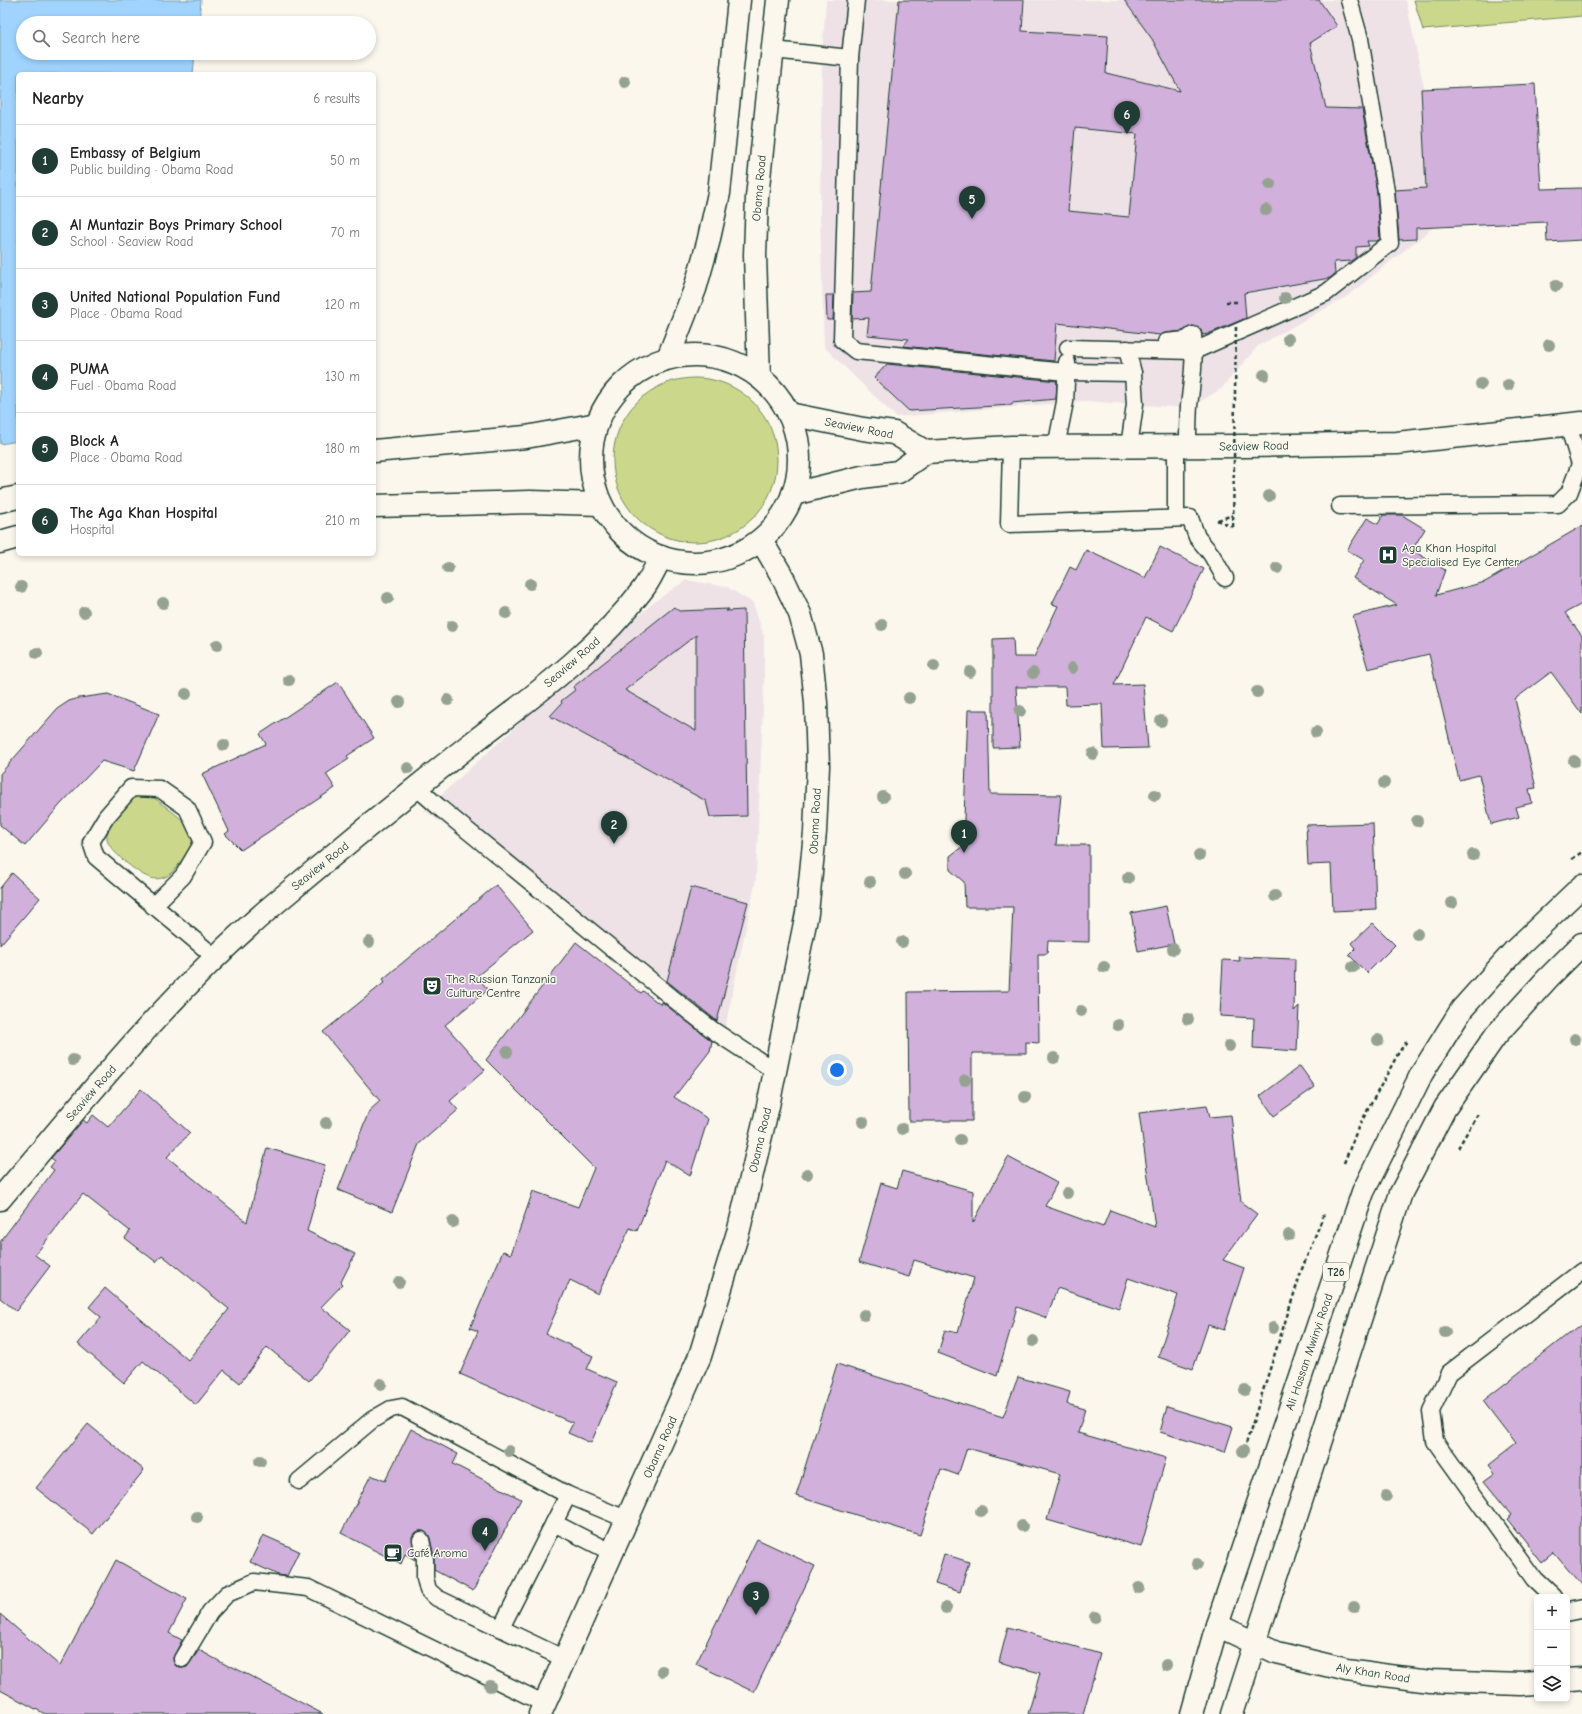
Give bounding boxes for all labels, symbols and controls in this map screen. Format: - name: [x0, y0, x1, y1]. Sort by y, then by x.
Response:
- search box: [16, 16, 376, 60]
- icon: search: [30, 27, 52, 49]
- text: Search here: [62, 29, 140, 47]
- text: Nearby: [32, 89, 83, 108]
- text: 6 results: [313, 91, 360, 106]
- pin: 6: [1114, 101, 1140, 134]
- text: Embassy of Belgium: [70, 144, 201, 162]
- text: 1: [42, 153, 48, 168]
- text: 50 m: [330, 153, 360, 168]
- street label: Obama Road: [749, 154, 769, 222]
- text: Public building · Obama Road: [70, 162, 233, 177]
- pin: 5: [959, 186, 985, 219]
- text: Al Muntazir Boys Primary School: [70, 216, 282, 234]
- text: 2: [42, 225, 48, 240]
- text: 70 m: [331, 225, 360, 240]
- text: School · Seaview Road: [70, 234, 193, 249]
- text: United National Population Fund: [70, 288, 280, 306]
- text: 3: [42, 297, 48, 312]
- text: 120 m: [325, 297, 360, 312]
- text: Place · Obama Road: [70, 306, 182, 321]
- text: PUMA: [70, 360, 109, 378]
- text: 4: [42, 369, 48, 384]
- text: 130 m: [325, 369, 360, 384]
- text: Fuel · Obama Road: [70, 378, 176, 393]
- street label: Seaview Road: [823, 414, 895, 442]
- text: Block A: [70, 432, 118, 450]
- street label: Seaview Road: [1219, 438, 1289, 454]
- text: 5: [42, 441, 48, 456]
- text: 180 m: [325, 441, 360, 456]
- text: Place · Obama Road: [70, 450, 182, 465]
- text: The Aga Khan Hospital: [70, 504, 217, 522]
- text: 6: [42, 513, 48, 528]
- text: 210 m: [325, 513, 360, 528]
- text: Hospital: [70, 522, 114, 537]
- place label: Aga Khan Hospital Specialised Eye Center: [1402, 541, 1519, 569]
- hospital icon: Aga Khan Hospital Specialised Eye Center: [1377, 544, 1399, 566]
- street label: Seaview Road: [541, 634, 603, 690]
- street label: Obama Road: [806, 787, 824, 855]
- pin: 2: [601, 811, 627, 844]
- pin: 1: [951, 820, 977, 853]
- street label: Seaview Road: [289, 839, 351, 893]
- place label: The Russian Tanzania Culture Centre: [446, 972, 556, 1000]
- theatre icon: The Russian Tanzania Culture Centre: [421, 975, 443, 997]
- your location: [827, 1060, 847, 1080]
- street label: Seaview Road: [63, 1062, 119, 1124]
- street label: Obama Road: [746, 1106, 774, 1174]
- road number: T26: [1323, 1263, 1349, 1281]
- street label: Ali Hassan Mwinyi Road: [1282, 1292, 1336, 1412]
- street label: Obama Road: [640, 1414, 680, 1480]
- pin: 4: [472, 1518, 498, 1551]
- cafe icon: Café Aroma: [382, 1542, 404, 1564]
- place label: Café Aroma: [407, 1546, 468, 1560]
- pin: 3: [743, 1582, 769, 1615]
- map controls: [1534, 1594, 1570, 1702]
- button: +: [1534, 1594, 1570, 1630]
- button: −: [1534, 1630, 1570, 1666]
- street label: Aly Khan Road: [1335, 1660, 1411, 1686]
- button: layers: [1534, 1666, 1570, 1702]

